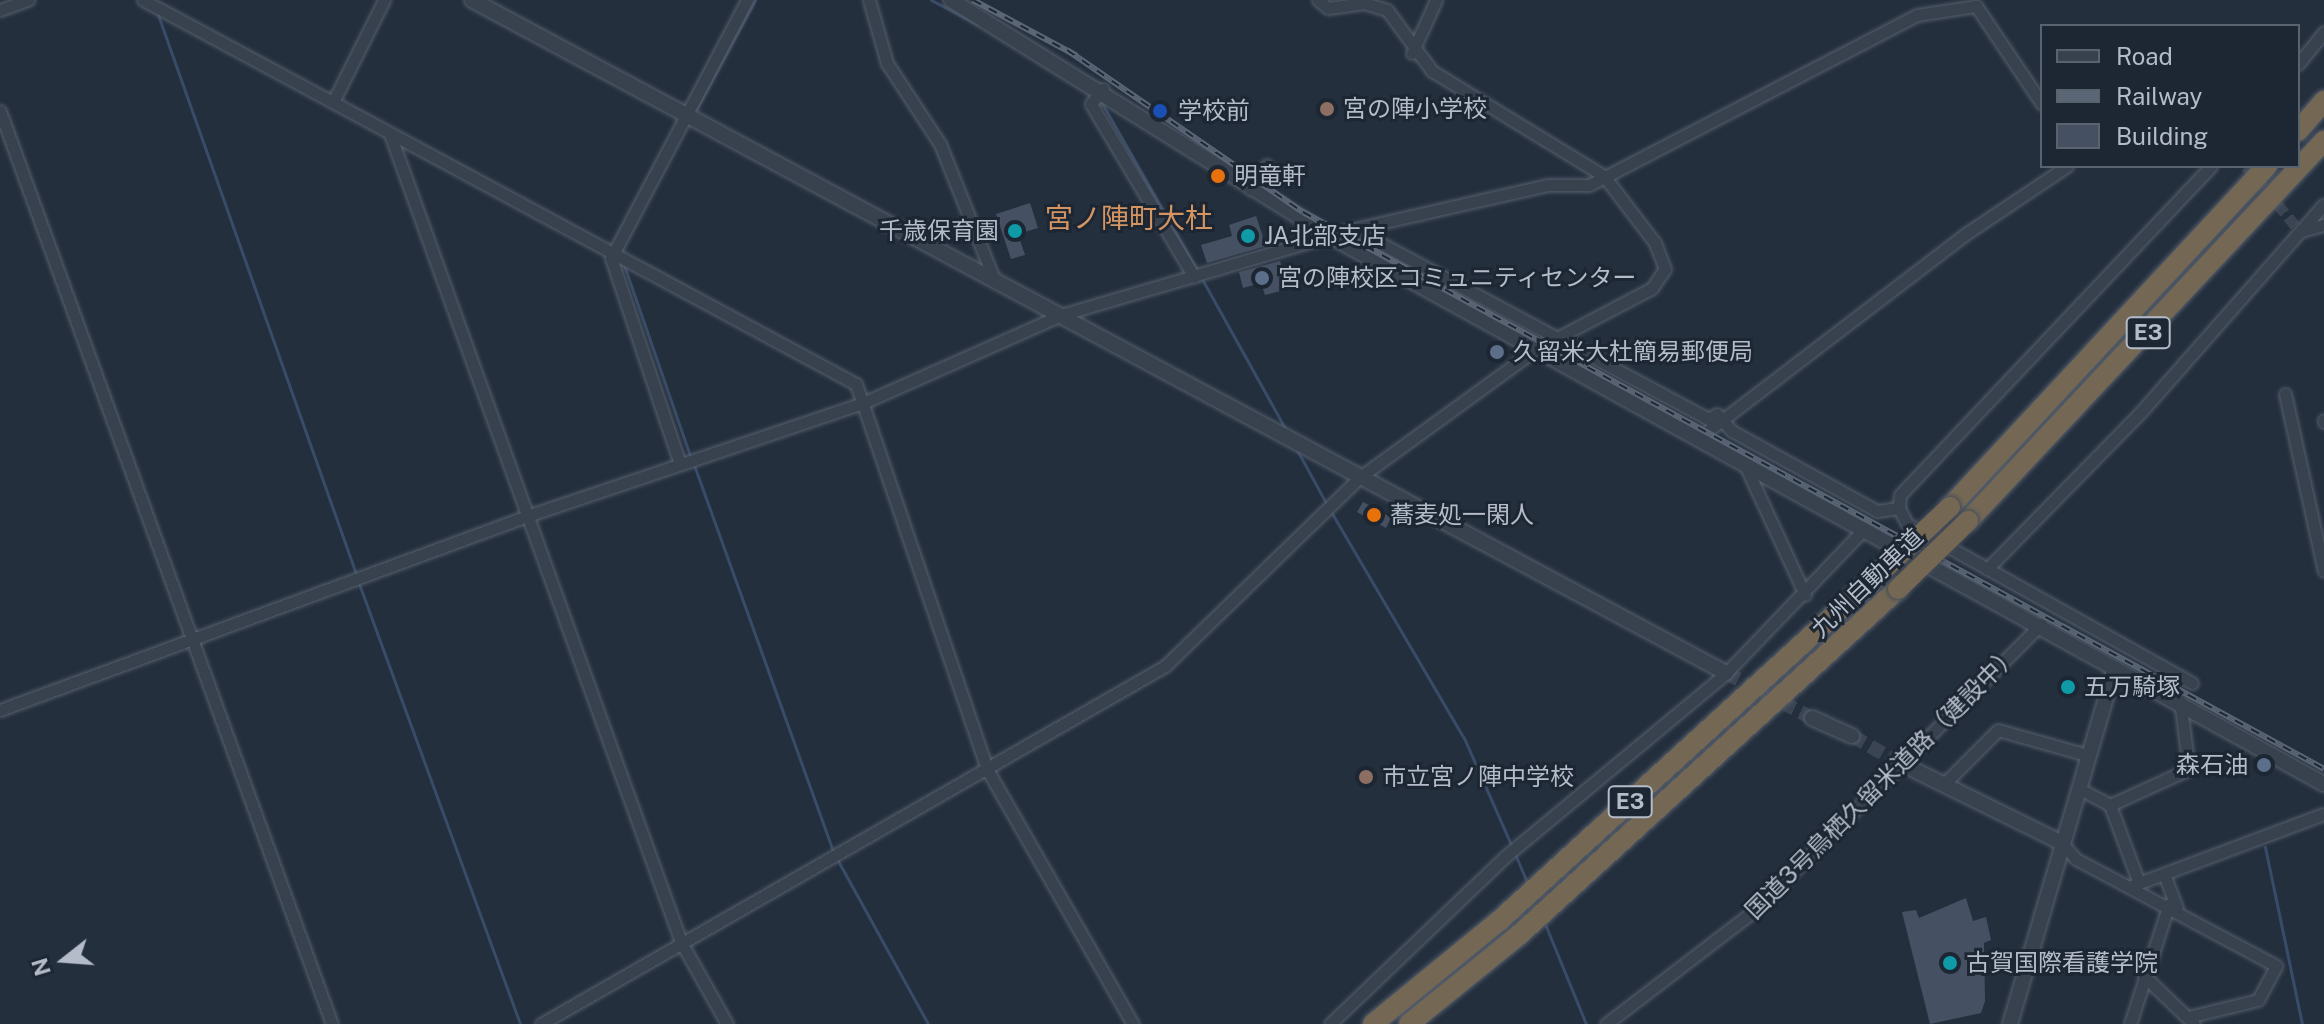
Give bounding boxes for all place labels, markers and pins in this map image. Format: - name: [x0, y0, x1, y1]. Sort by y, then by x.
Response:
- place label: 宮の陣小学校: [1343, 95, 1487, 123]
- place label: 学校前: [1178, 97, 1250, 125]
- marker: 学校前: [1149, 100, 1171, 122]
- marker: 宮の陣小学校: [1318, 100, 1336, 118]
- place label: 明竜軒: [1234, 162, 1306, 190]
- marker: 明竜軒: [1209, 167, 1227, 185]
- place label: 千歳保育園: [879, 217, 999, 245]
- marker: 千歳保育園: [1006, 222, 1024, 240]
- place label: JA北部支店: [1264, 222, 1386, 250]
- marker: JA北部支店: [1239, 227, 1257, 245]
- place label: 宮の陣校区コミュニティセンター: [1278, 264, 1638, 292]
- marker: 宮の陣校区コミュニティセンター: [1253, 269, 1271, 287]
- place label: 久留米大杜簡易郵便局: [1513, 338, 1753, 366]
- marker: 久留米大杜簡易郵便局: [1488, 343, 1506, 361]
- place label: 蕎麦処一閑人: [1390, 501, 1534, 529]
- marker: 蕎麦処一閑人: [1365, 506, 1383, 524]
- place label: 五万騎塚: [2084, 673, 2180, 701]
- marker: 五万騎塚: [2059, 678, 2077, 696]
- place label: 森石油: [2176, 751, 2248, 779]
- marker: 森石油: [2255, 756, 2273, 774]
- place label: 市立宮ノ陣中学校: [1382, 763, 1574, 791]
- marker: 市立宮ノ陣中学校: [1357, 768, 1375, 786]
- place label: 古賀国際看護学院: [1966, 949, 2158, 977]
- marker: 古賀国際看護学院: [1941, 954, 1959, 972]

